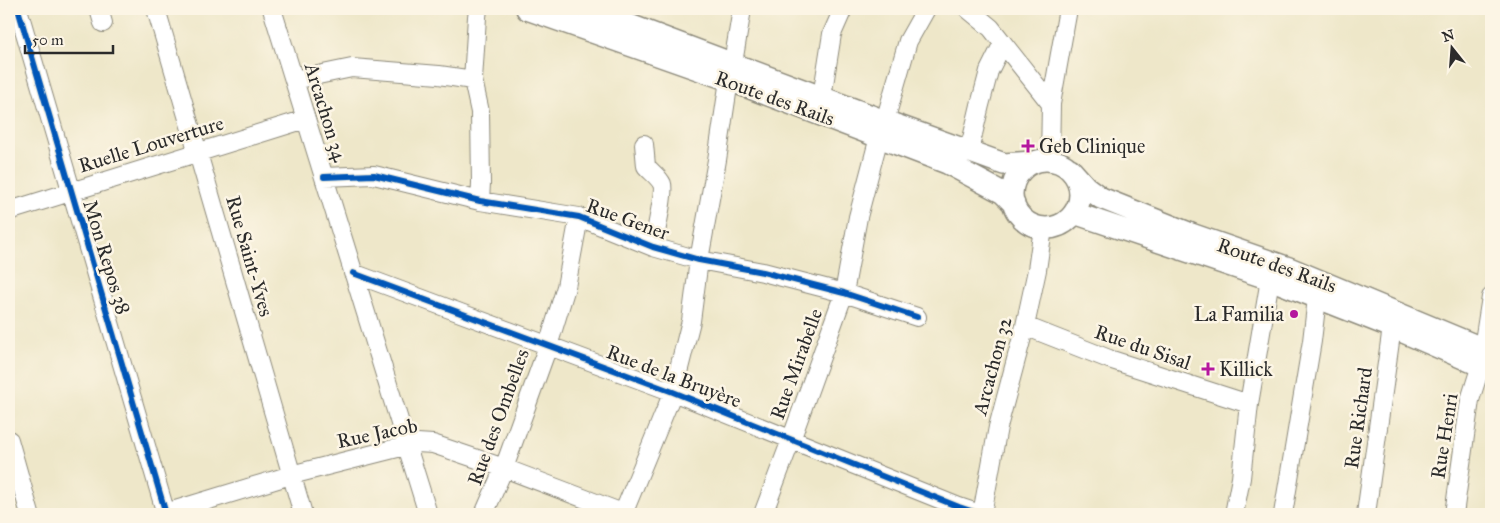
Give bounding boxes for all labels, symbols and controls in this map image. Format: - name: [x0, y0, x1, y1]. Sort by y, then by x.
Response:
- scale bar: [25, 22, 112, 54]
- north arrow: [1428, 22, 1478, 72]
- text: N: [1440, 26, 1457, 46]
- text: 50 m: [32, 31, 64, 49]
- street label: Arcachon 34: [299, 59, 353, 165]
- street label: Route des Rails: [712, 65, 838, 131]
- street label: Ruelle Louverture: [76, 111, 226, 177]
- place label: Geb Clinique: [1039, 134, 1145, 159]
- marker: Geb Clinique: [1021, 139, 1035, 153]
- street label: Rue Saint-Yves: [221, 193, 279, 319]
- street label: Rue Gener: [583, 193, 673, 245]
- street label: Mon Repos 38: [78, 197, 136, 317]
- street label: Route des Rails: [1214, 232, 1340, 298]
- place label: La Familia: [1194, 302, 1285, 326]
- street label: Rue Mirabelle: [765, 305, 827, 423]
- marker: La Familia: [1288, 308, 1300, 320]
- street label: Arcachon 32: [967, 314, 1017, 419]
- street label: Rue du Sisal: [1092, 319, 1195, 375]
- street label: Rue de la Bruyère: [603, 339, 745, 413]
- street label: Rue des Ombelles: [462, 345, 534, 489]
- place label: Killick: [1219, 357, 1273, 381]
- marker: Killick: [1201, 362, 1215, 376]
- street label: Rue Richard: [1339, 366, 1377, 470]
- street label: Rue Henri: [1425, 391, 1463, 481]
- street label: Rue Jacob: [335, 413, 420, 454]

